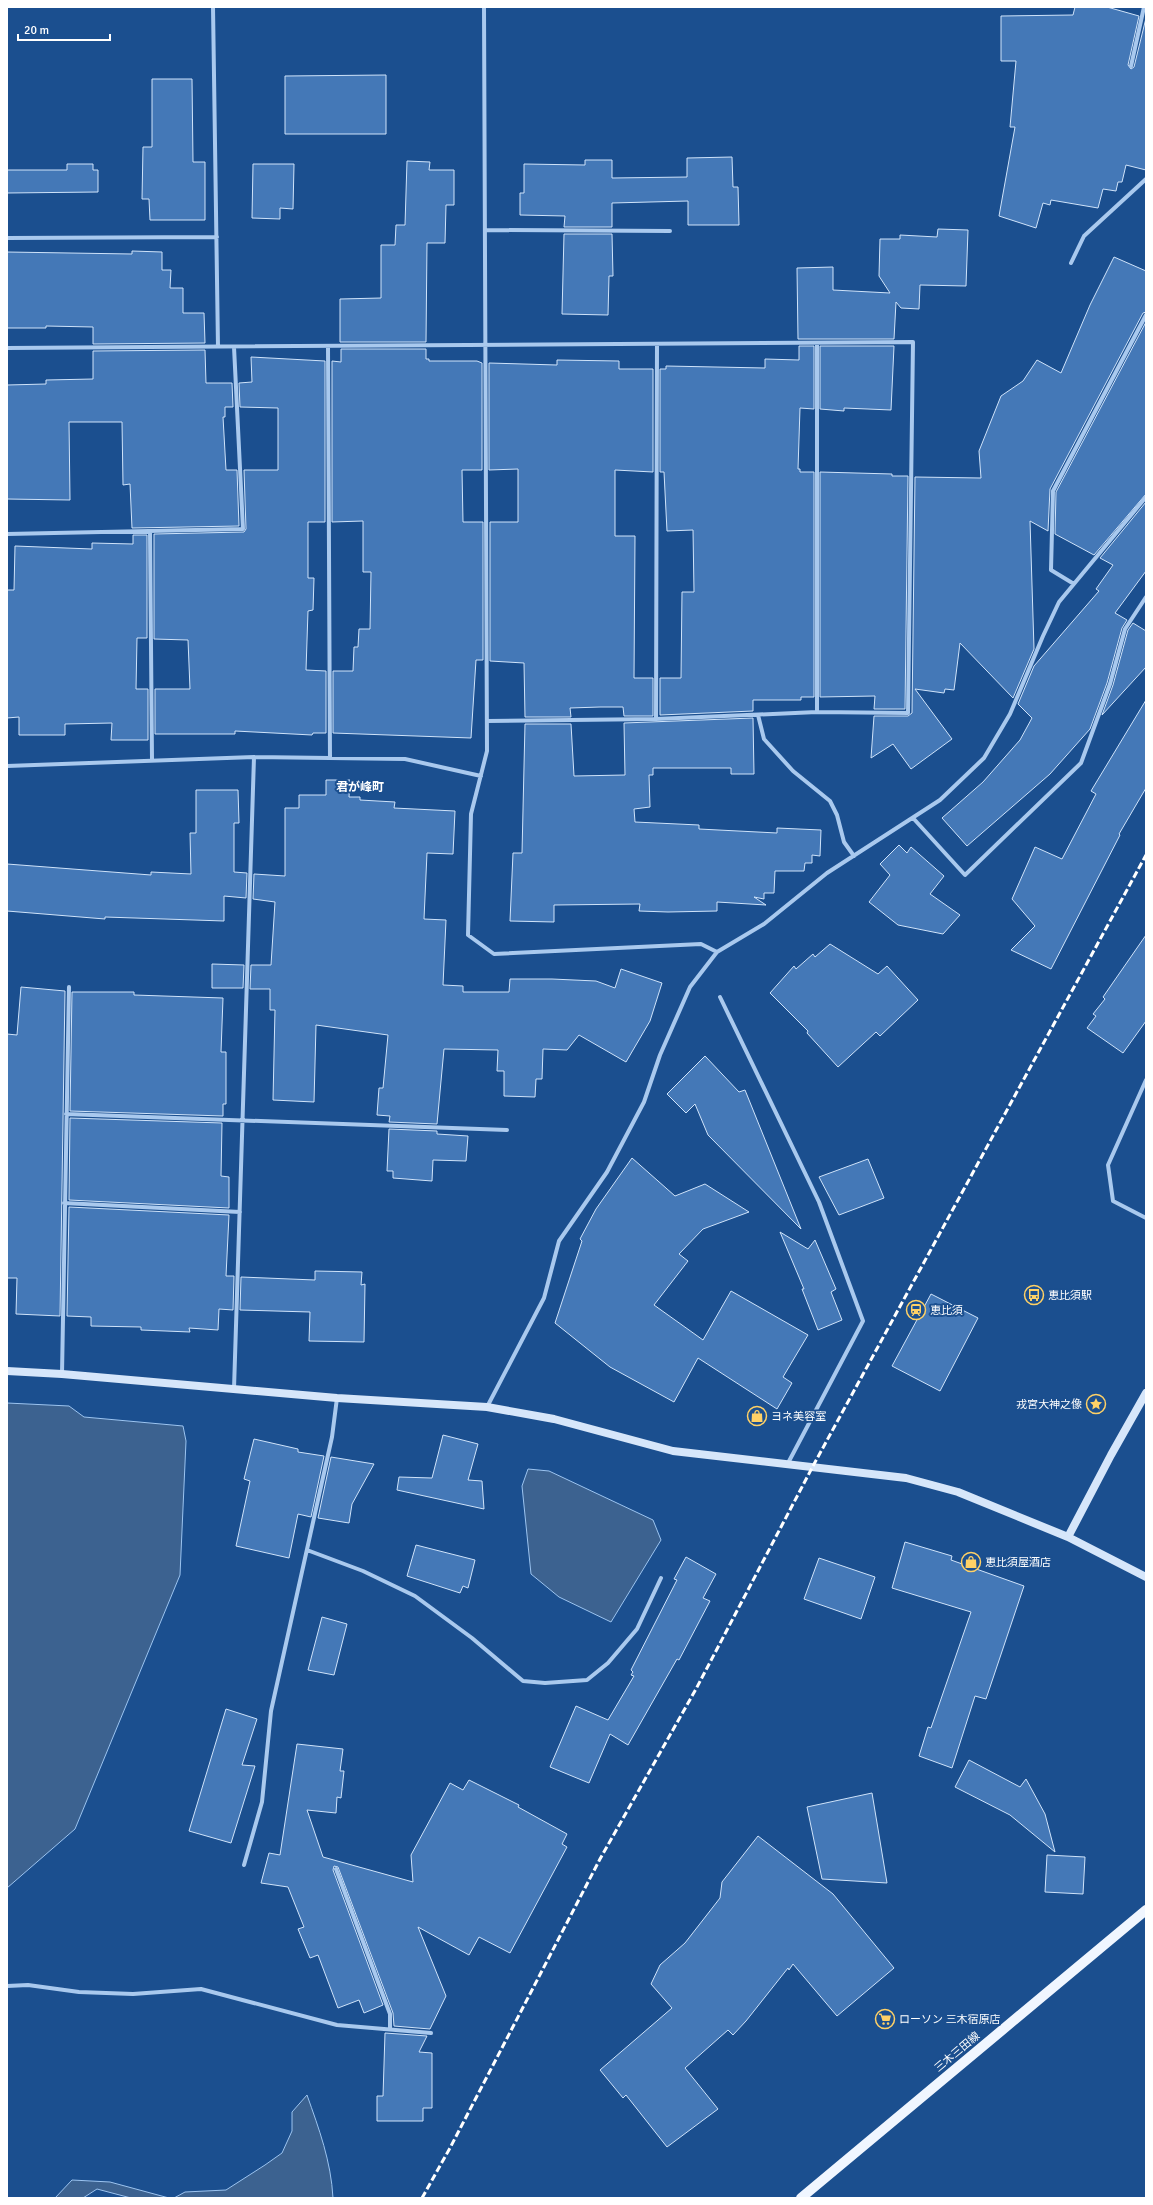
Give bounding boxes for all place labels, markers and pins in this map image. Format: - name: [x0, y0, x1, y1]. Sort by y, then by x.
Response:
- bus stop icon: 恵比須駅: [1023, 1284, 1045, 1306]
- place label: 恵比須駅: [1048, 1289, 1092, 1302]
- station icon: 恵比須: [905, 1299, 927, 1321]
- place label: 恵比須: [930, 1304, 963, 1317]
- place icon: 戎宮大神之像: [1085, 1393, 1107, 1415]
- place label: 戎宮大神之像: [1016, 1398, 1082, 1411]
- shop icon: ヨネ美容室: [746, 1405, 768, 1427]
- place label: ヨネ美容室: [771, 1410, 826, 1423]
- shop icon: 恵比須屋酒店: [960, 1551, 982, 1573]
- place label: 恵比須屋酒店: [985, 1556, 1051, 1569]
- supermarket icon: ローソン 三木宿原店: [874, 2008, 896, 2030]
- place label: ローソン 三木宿原店: [899, 2013, 1000, 2026]

